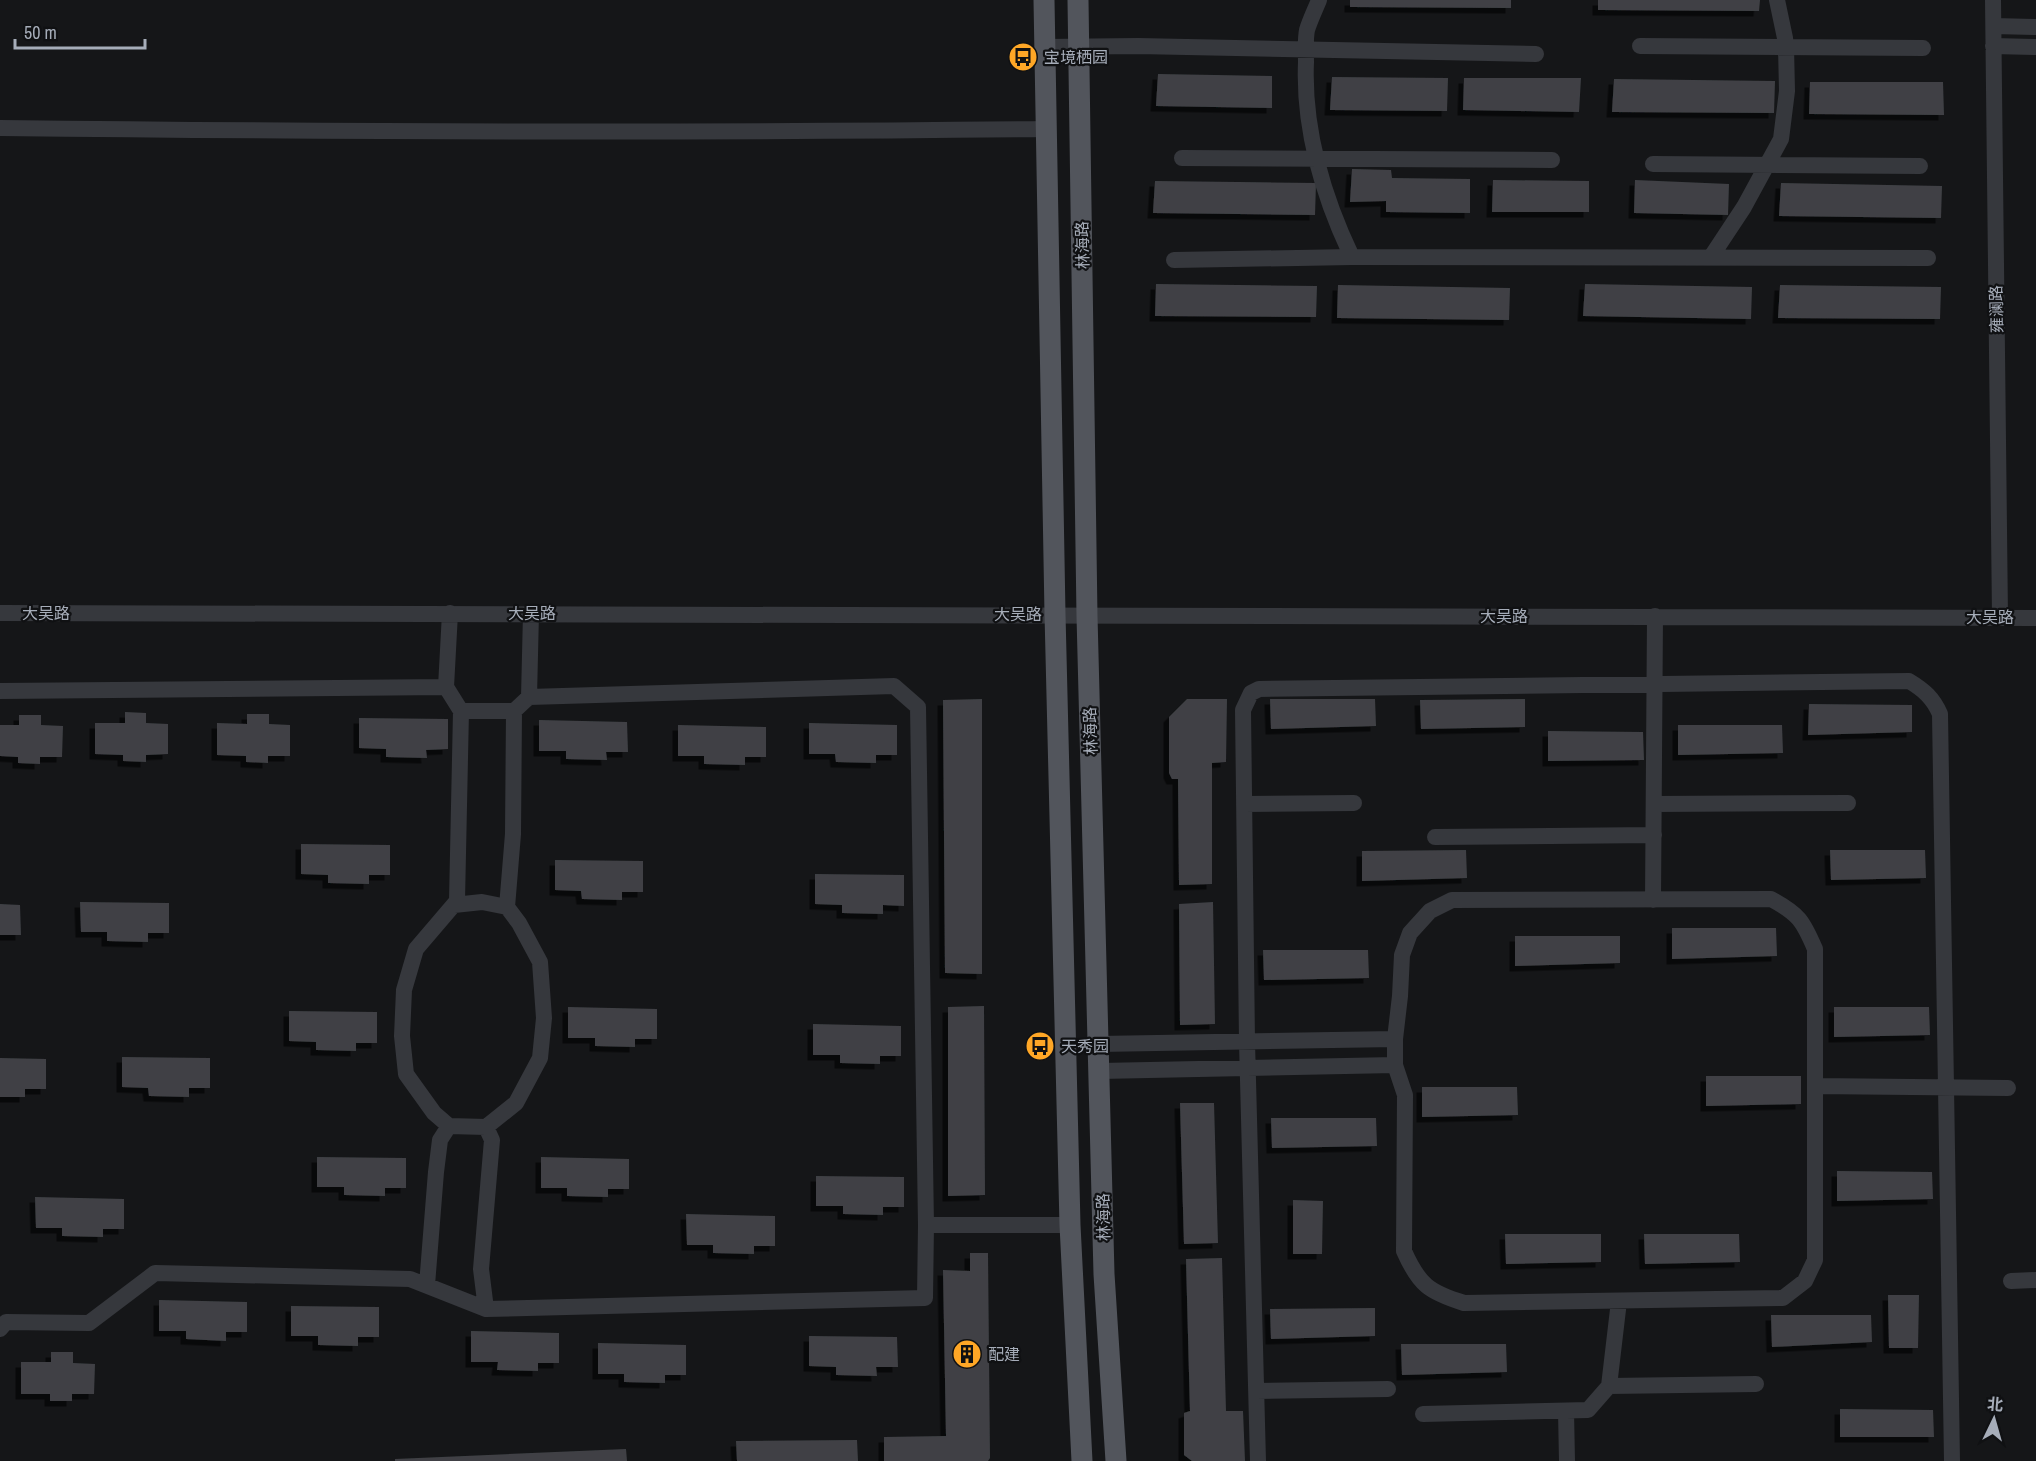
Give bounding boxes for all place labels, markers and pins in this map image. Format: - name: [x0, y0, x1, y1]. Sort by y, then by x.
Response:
- bus stop icon: 宝境栖园: [1007, 41, 1039, 73]
- place label: 宝境栖园: [1044, 46, 1108, 68]
- bus stop icon: 天秀园: [1024, 1030, 1056, 1062]
- place label: 天秀园: [1061, 1035, 1109, 1057]
- building icon: 配建: [951, 1338, 983, 1370]
- place label: 配建: [988, 1343, 1020, 1365]

